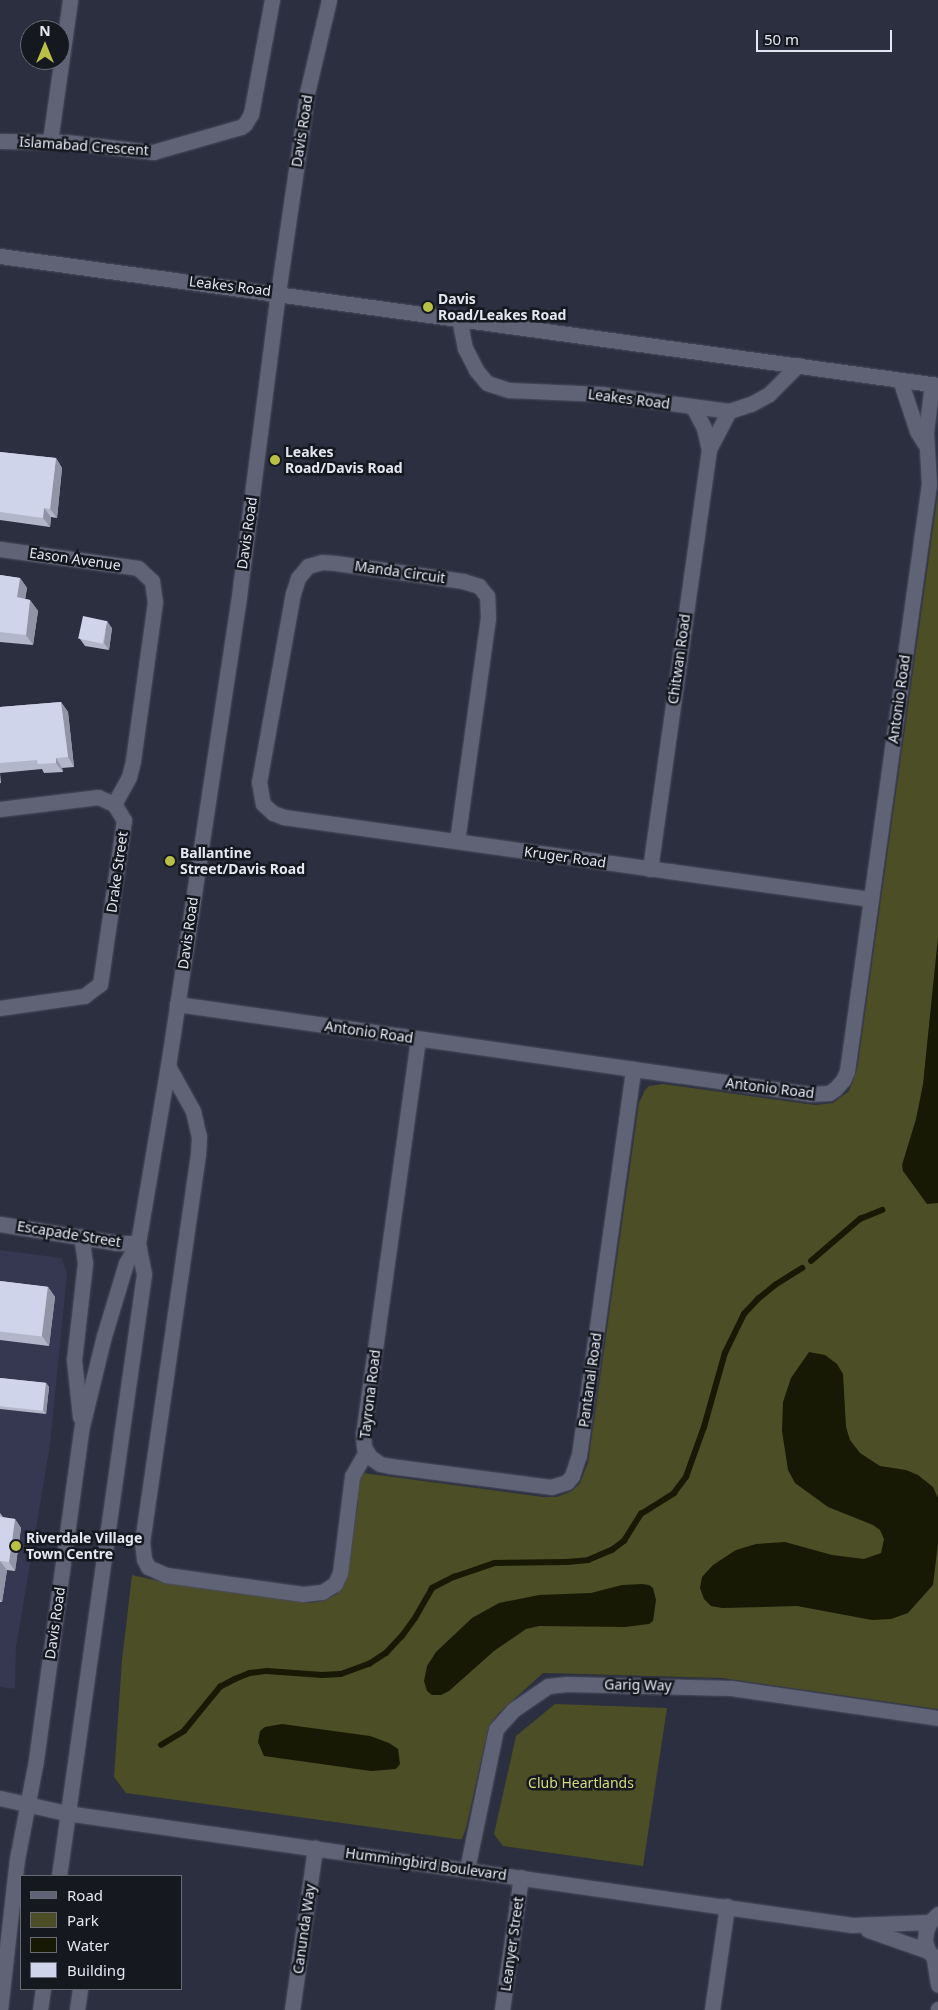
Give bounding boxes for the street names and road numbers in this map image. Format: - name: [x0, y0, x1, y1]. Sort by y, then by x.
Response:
- street label: Davis Road: [288, 94, 316, 168]
- street label: Islamabad Crescent: [19, 133, 149, 159]
- street label: Leakes Road: [188, 273, 272, 299]
- street label: Leakes Road: [587, 386, 671, 412]
- street label: Davis Road: [234, 496, 260, 570]
- street label: Eason Avenue: [28, 544, 122, 574]
- street label: Manda Circuit: [354, 557, 446, 587]
- street label: Chitwan Road: [664, 613, 694, 705]
- street label: Antonio Road: [884, 654, 914, 744]
- street label: Drake Street: [103, 830, 131, 914]
- street label: Kruger Road: [523, 843, 607, 871]
- street label: Davis Road: [175, 896, 201, 970]
- street label: Antonio Road: [324, 1017, 414, 1047]
- street label: Antonio Road: [725, 1074, 815, 1102]
- street label: Escapade Street: [16, 1218, 122, 1250]
- street label: Pantanal Road: [575, 1332, 605, 1428]
- street label: Tayrona Road: [356, 1349, 384, 1439]
- street label: Davis Road: [42, 1586, 68, 1660]
- street label: Garig Way: [604, 1676, 672, 1694]
- street label: Hummingbird Boulevard: [344, 1844, 508, 1884]
- street label: Canunda Way: [289, 1883, 319, 1975]
- street label: Leanyer Street: [497, 1896, 527, 1992]

